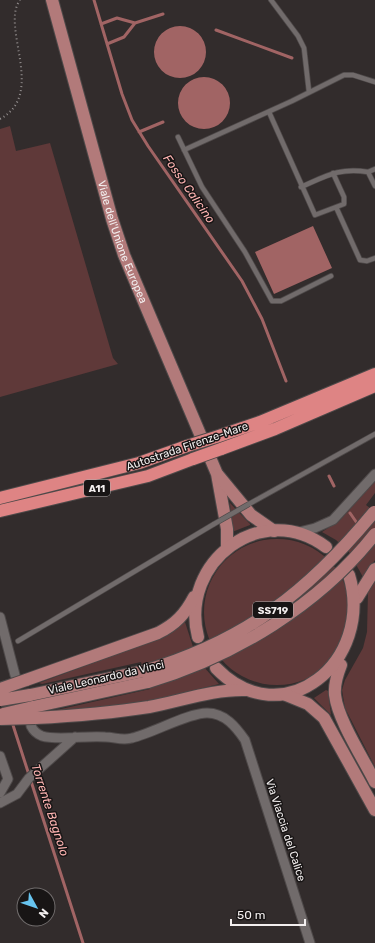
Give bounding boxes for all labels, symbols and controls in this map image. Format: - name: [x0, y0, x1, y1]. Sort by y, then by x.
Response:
- water label: Fosso Calicino: [160, 152, 218, 226]
- street label: Viale dell'Unione Europea: [95, 179, 150, 305]
- street label: Autostrada Firenze-Mare: [125, 420, 250, 473]
- road number: A11: [84, 480, 110, 496]
- road number: SS719: [253, 602, 293, 618]
- street label: Viale Leonardo da Vinci: [47, 658, 165, 697]
- water label: Torrente Bagnolo: [28, 762, 72, 858]
- street label: Via Viaccia del Calice: [263, 777, 308, 883]
- north arrow: [16, 887, 56, 927]
- scale bar: [231, 901, 305, 927]
- text: N: [36, 906, 51, 920]
- text: 50 m: [237, 908, 265, 922]

